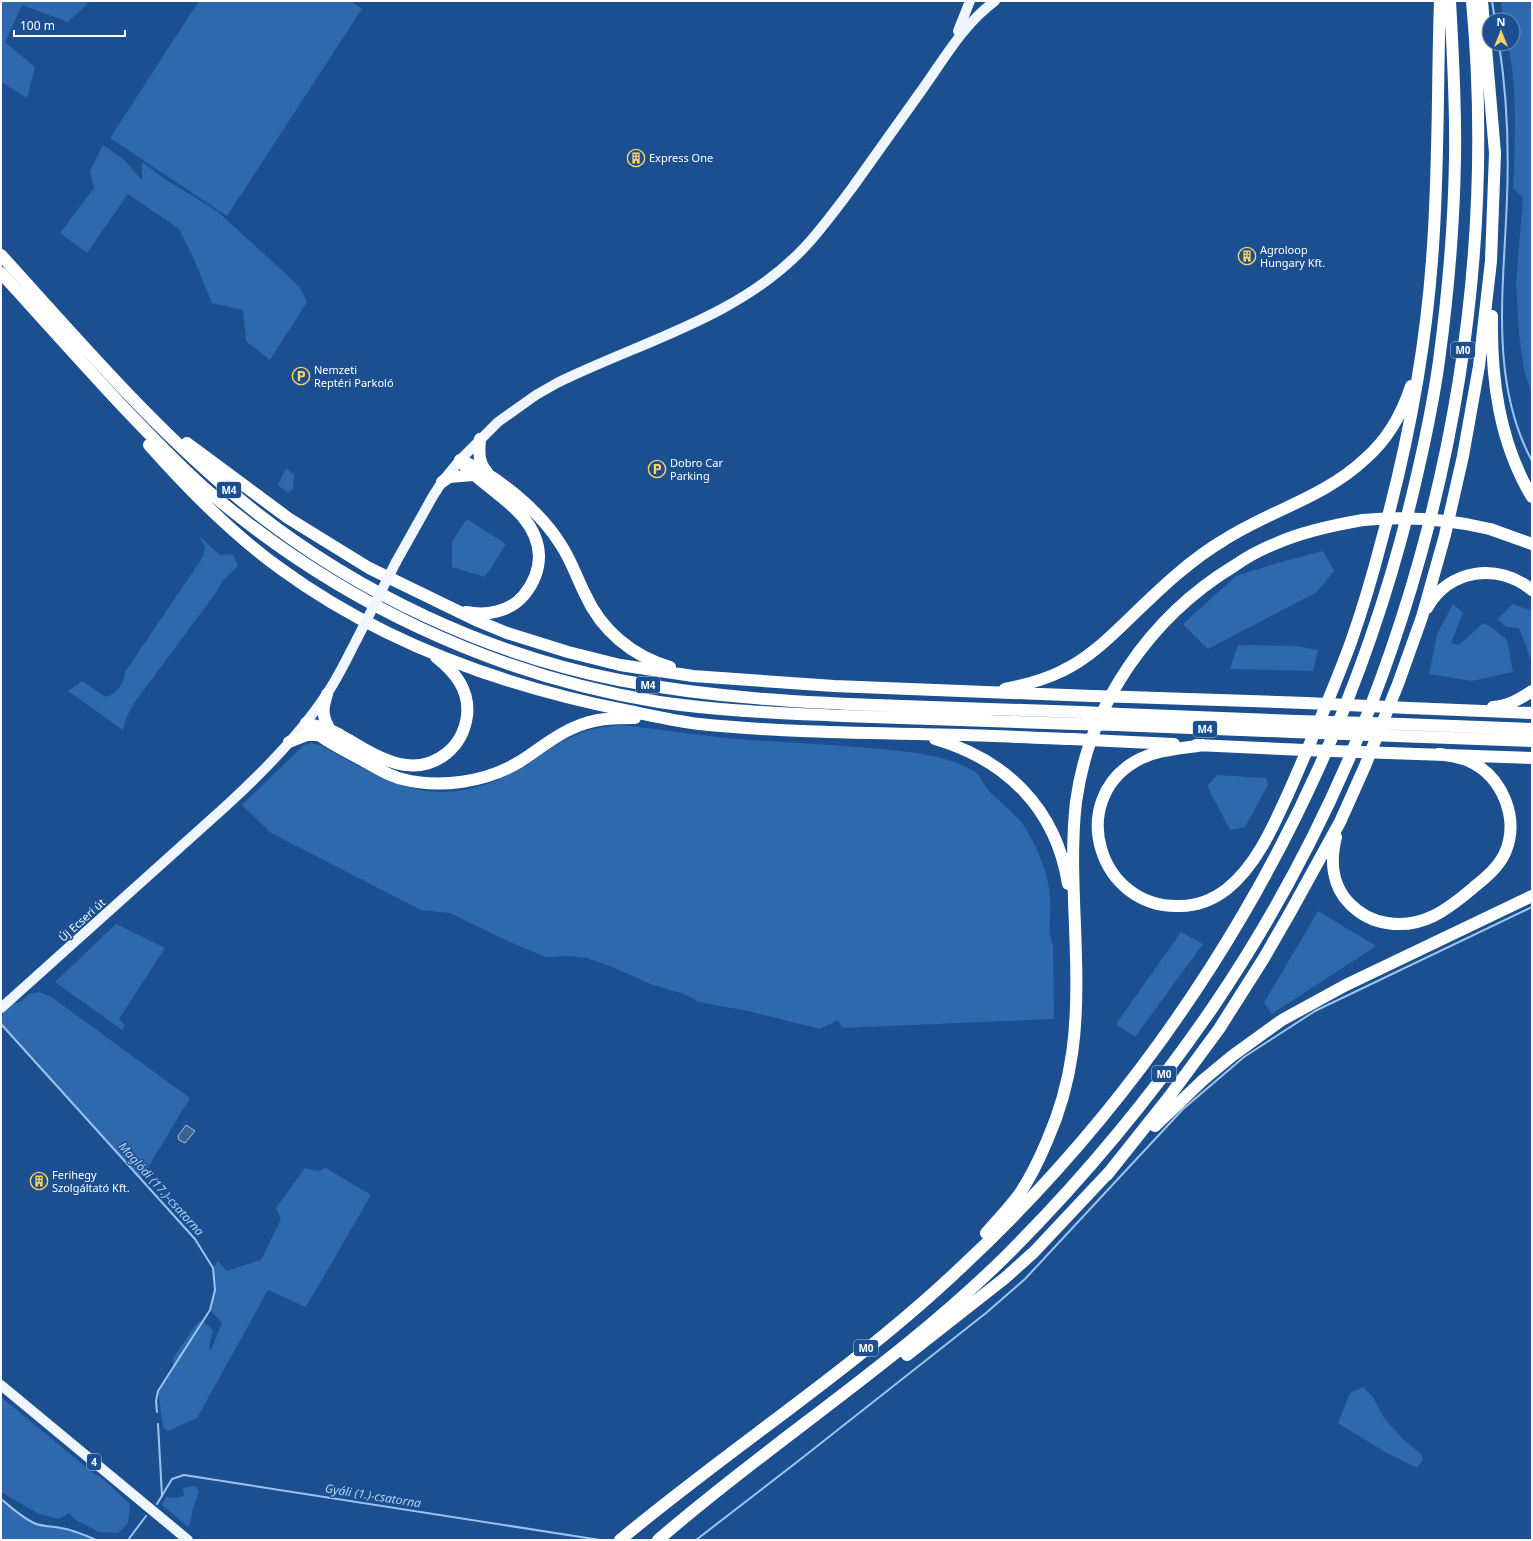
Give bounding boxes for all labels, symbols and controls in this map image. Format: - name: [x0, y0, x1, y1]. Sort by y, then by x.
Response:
- scale bar: [14, 12, 125, 38]
- north arrow: [1481, 12, 1521, 52]
- text: N: [1497, 14, 1505, 29]
- text: 100 m: [20, 17, 55, 34]
- building icon: Express One: [626, 148, 646, 168]
- place label: Express One: [649, 150, 713, 165]
- place label: Agroloop Hungary Kft.: [1260, 242, 1325, 270]
- building icon: Agroloop Hungary Kft.: [1237, 246, 1257, 266]
- road number: M0: [1451, 342, 1475, 358]
- place label: Nemzeti Reptéri Parkoló: [314, 362, 394, 390]
- parking icon: Nemzeti Reptéri Parkoló: [291, 366, 311, 386]
- place label: Dobro Car Parking: [670, 455, 723, 483]
- parking icon: Dobro Car Parking: [647, 459, 667, 479]
- road number: M4: [217, 482, 241, 498]
- road number: M4: [636, 677, 660, 693]
- road number: M4: [1193, 721, 1217, 737]
- street label: Új Ecseri út: [55, 895, 108, 944]
- road number: M0: [1152, 1066, 1176, 1082]
- water label: Maglódi (17.)-csatorna: [115, 1138, 208, 1239]
- place label: Ferihegy Szolgáltató Kft.: [52, 1167, 130, 1195]
- building icon: Ferihegy Szolgáltató Kft.: [29, 1171, 49, 1191]
- road number: M0: [854, 1340, 878, 1356]
- road number: 4: [87, 1454, 101, 1470]
- water label: Gyáli (1.)-csatorna: [324, 1480, 422, 1512]

